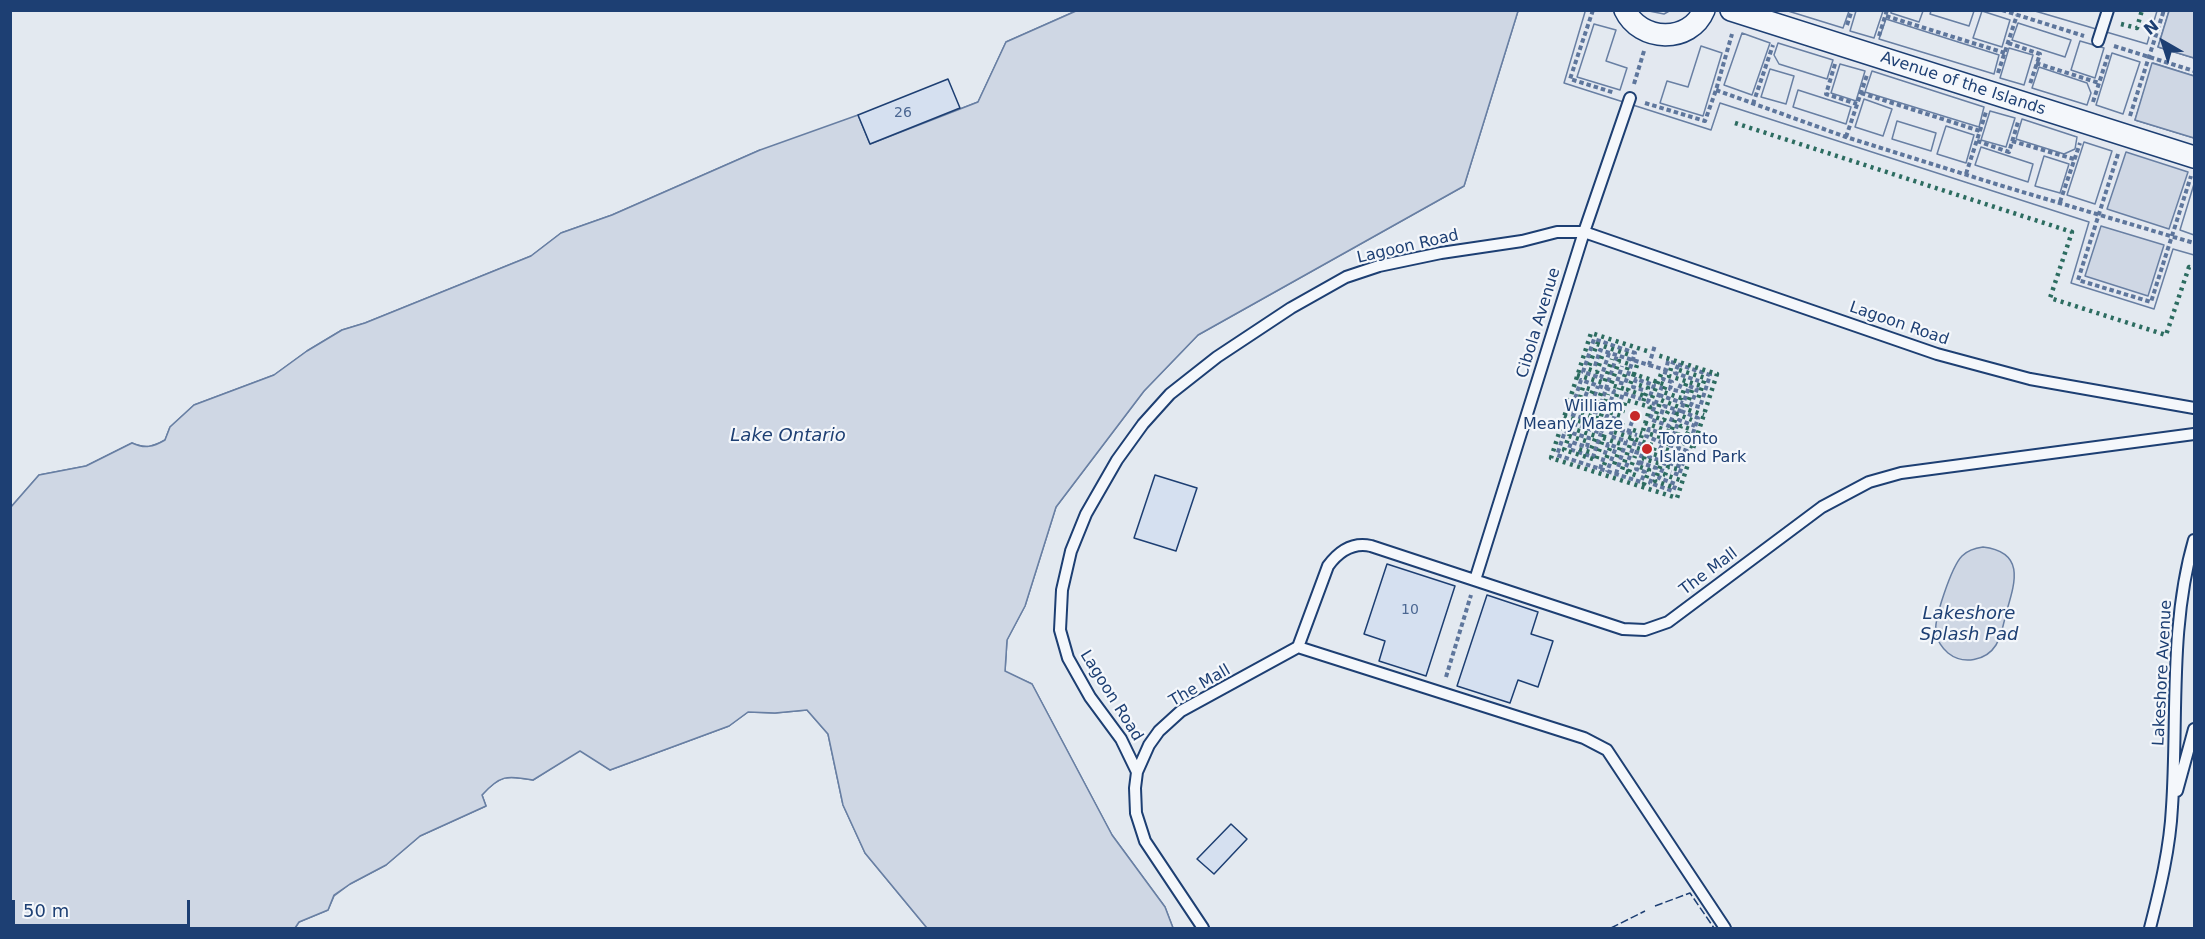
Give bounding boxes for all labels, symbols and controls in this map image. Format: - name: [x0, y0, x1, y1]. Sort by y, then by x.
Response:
- north arrow: [2133, 12, 2193, 72]
- text: N: [2140, 16, 2163, 39]
- street label: Avenue of the Islands: [1878, 48, 2048, 120]
- house number: 26: [894, 105, 912, 121]
- street label: Lagoon Road: [1355, 226, 1461, 268]
- street label: Cibola Avenue: [1513, 266, 1565, 380]
- street label: Lagoon Road: [1847, 298, 1951, 350]
- place label: William Meany Maze: [1523, 397, 1623, 435]
- marker: William Meany Maze: [1628, 409, 1642, 423]
- water label: Lake Ontario: [730, 425, 846, 447]
- place label: Toronto Island Park: [1659, 430, 1746, 468]
- marker: Toronto Island Park: [1640, 442, 1654, 456]
- street label: The Mall: [1676, 544, 1742, 600]
- street label: Lakeshore Avenue: [2150, 600, 2176, 746]
- house number: 10: [1401, 602, 1419, 618]
- water label: Lakeshore Splash Pad: [1920, 603, 2018, 646]
- street label: Lagoon Road: [1075, 647, 1147, 745]
- street label: The Mall: [1166, 661, 1234, 711]
- scale bar: [15, 888, 194, 926]
- text: 50 m: [23, 900, 69, 921]

